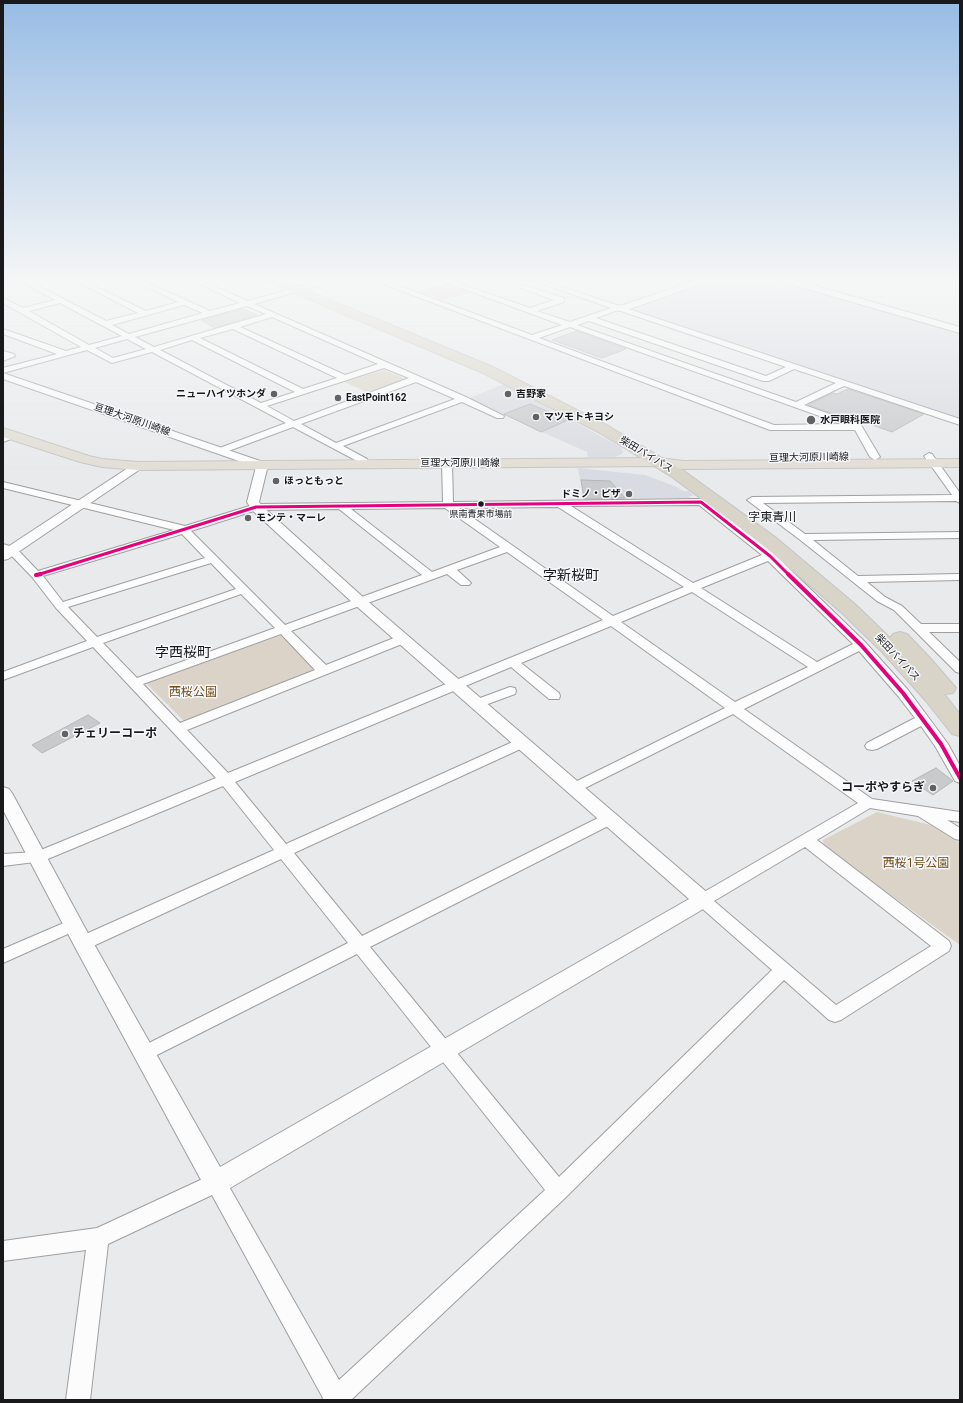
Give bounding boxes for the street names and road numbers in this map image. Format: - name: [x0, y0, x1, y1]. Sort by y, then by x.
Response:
- street label: 亘理大河原川崎線: [92, 401, 172, 439]
- street label: 柴田バイパス: [617, 434, 675, 476]
- street label: 亘理大河原川崎線: [769, 451, 849, 465]
- street label: 亘理大河原川崎線: [420, 457, 500, 469]
- street label: 柴田バイパス: [872, 632, 922, 684]

